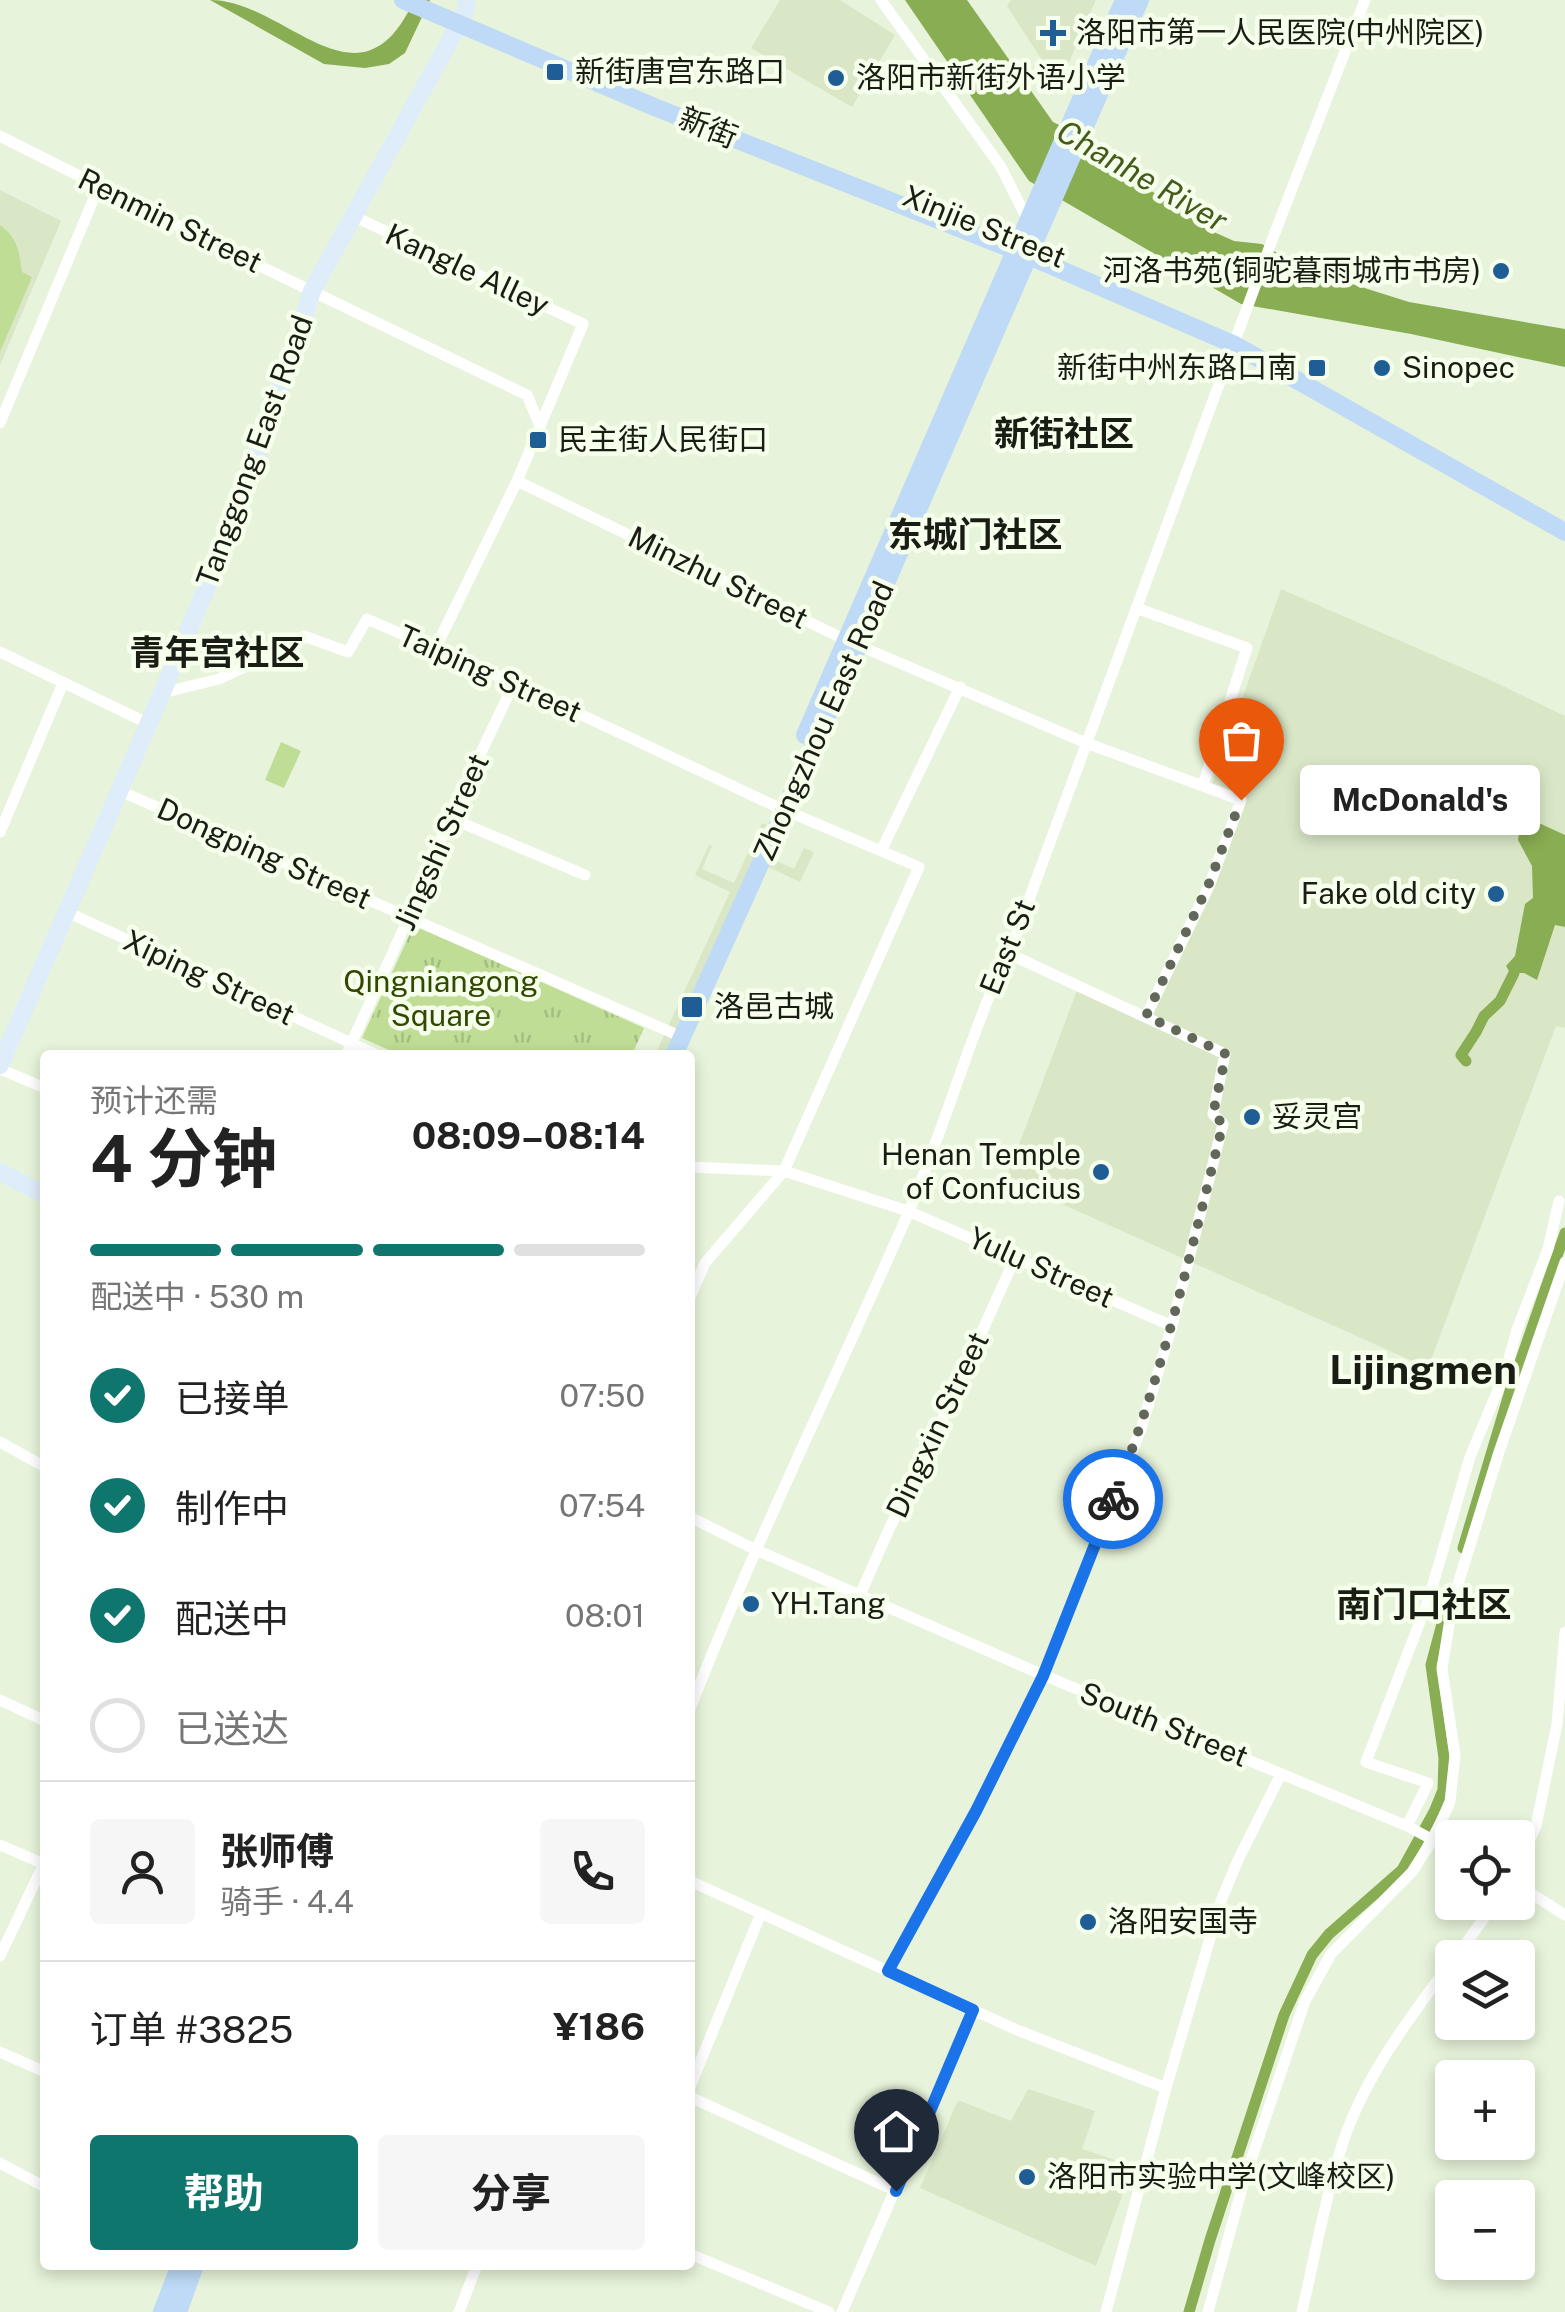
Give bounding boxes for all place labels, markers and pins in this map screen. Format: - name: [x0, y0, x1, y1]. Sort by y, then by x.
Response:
- place label: 洛阳市第一人民医院(中州院区): [1076, 14, 1484, 50]
- marker: 洛阳市第一人民医院(中州院区): [1040, 20, 1066, 46]
- place label: 新街唐宫东路口: [575, 53, 785, 89]
- place label: 洛阳市新街外语小学: [856, 59, 1126, 95]
- marker: 新街唐宫东路口: [544, 61, 566, 83]
- marker: 洛阳市新街外语小学: [825, 67, 847, 89]
- place label: 河洛书苑(铜驼暮雨城市书房): [1103, 252, 1481, 288]
- marker: 河洛书苑(铜驼暮雨城市书房): [1490, 260, 1512, 282]
- place label: 新街中州东路口南: [1057, 349, 1297, 385]
- place label: Sinopec: [1402, 349, 1515, 385]
- marker: 新街中州东路口南: [1306, 357, 1328, 379]
- marker: Sinopec: [1371, 357, 1393, 379]
- place label: 民主街人民街口: [558, 421, 768, 457]
- marker: 民主街人民街口: [527, 429, 549, 451]
- pin: [1199, 698, 1284, 801]
- callout: McDonald's: [1301, 765, 1541, 835]
- place label: Fake old city: [1301, 875, 1476, 911]
- marker: Fake old city: [1485, 883, 1507, 905]
- place label: 洛邑古城: [714, 988, 834, 1024]
- marker: 洛邑古城: [679, 994, 705, 1020]
- place label: 妥灵宫: [1272, 1098, 1362, 1134]
- marker: 妥灵宫: [1241, 1106, 1263, 1128]
- place label: Henan Temple of Confucius: [881, 1136, 1081, 1206]
- marker: Henan Temple of Confucius: [1090, 1161, 1112, 1183]
- place label: YH.Tang: [771, 1585, 886, 1621]
- marker: YH.Tang: [740, 1593, 762, 1615]
- place label: 洛阳安国寺: [1108, 1903, 1258, 1939]
- marker: 洛阳安国寺: [1077, 1911, 1099, 1933]
- pin: [854, 2089, 939, 2192]
- place label: 洛阳市实验中学(文峰校区): [1047, 2158, 1395, 2194]
- marker: 洛阳市实验中学(文峰校区): [1016, 2166, 1038, 2188]

